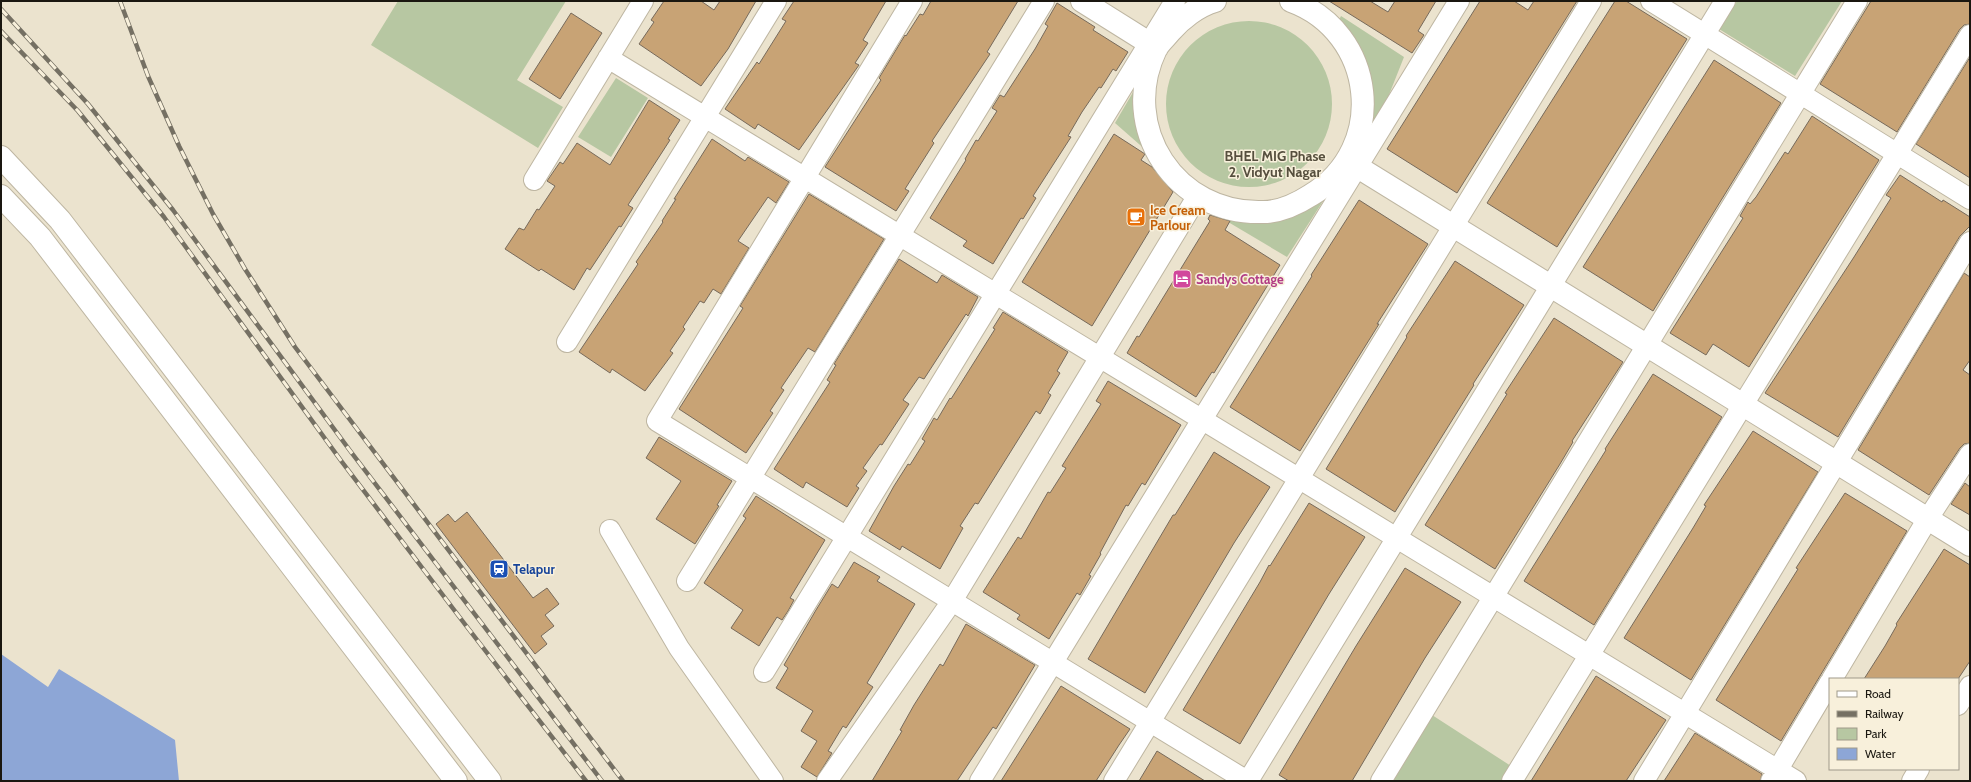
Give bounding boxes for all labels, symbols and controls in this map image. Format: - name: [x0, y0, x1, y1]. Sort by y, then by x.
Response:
- district label: BHEL MIG Phase 2, Vidyut Nagar: [1224, 147, 1326, 181]
- place label: Ice Cream Parlour: [1150, 202, 1206, 233]
- cafe icon: Ice Cream Parlour: [1125, 206, 1147, 228]
- hotel icon: Sandys Cottage: [1171, 268, 1193, 290]
- place label: Sandys Cottage: [1196, 271, 1284, 287]
- station icon: Telapur: [488, 558, 510, 580]
- place label: Telapur: [513, 561, 555, 577]
- legend: [1829, 678, 1959, 770]
- text: Road: [1865, 686, 1891, 701]
- text: Railway: [1865, 706, 1903, 721]
- text: Park: [1865, 726, 1887, 741]
- text: Water: [1865, 746, 1896, 761]

